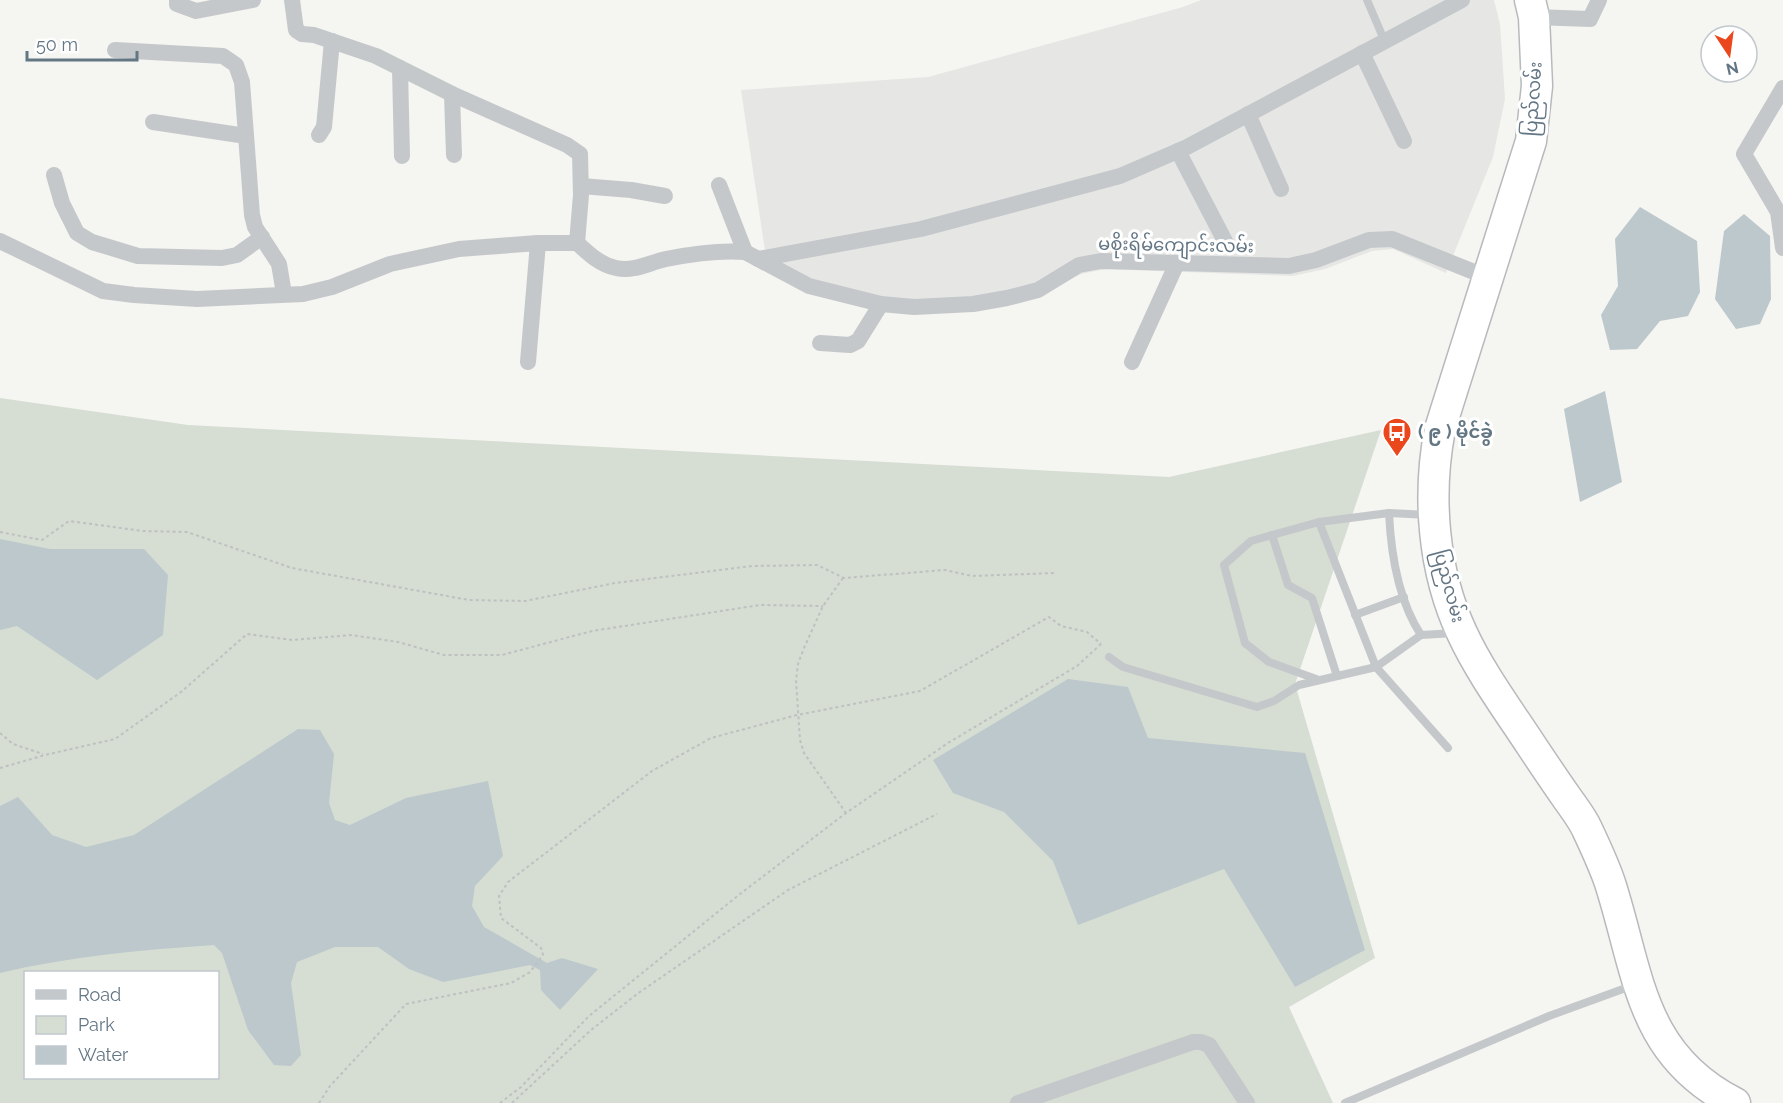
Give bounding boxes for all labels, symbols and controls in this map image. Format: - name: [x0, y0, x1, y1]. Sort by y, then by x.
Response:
- scale bar: [27, 24, 136, 62]
- north arrow: [1699, 24, 1759, 84]
- text: 50 m: [36, 34, 78, 55]
- text: N: [1724, 57, 1740, 79]
- street label: ပြည်လမ်း: [1517, 61, 1551, 137]
- street label: မစိုးရိမ်ကျောင်းလမ်း: [1098, 230, 1254, 261]
- bus stop icon: ( ၉ ) မိုင်ခွဲ: [1381, 416, 1413, 458]
- place label: ( ၉ ) မိုင်ခွဲ: [1418, 420, 1493, 446]
- street label: ပြည်လမ်း: [1425, 546, 1471, 626]
- legend: [24, 971, 219, 1079]
- text: Road: [78, 984, 121, 1005]
- text: Park: [78, 1014, 115, 1035]
- text: Water: [78, 1044, 129, 1065]

